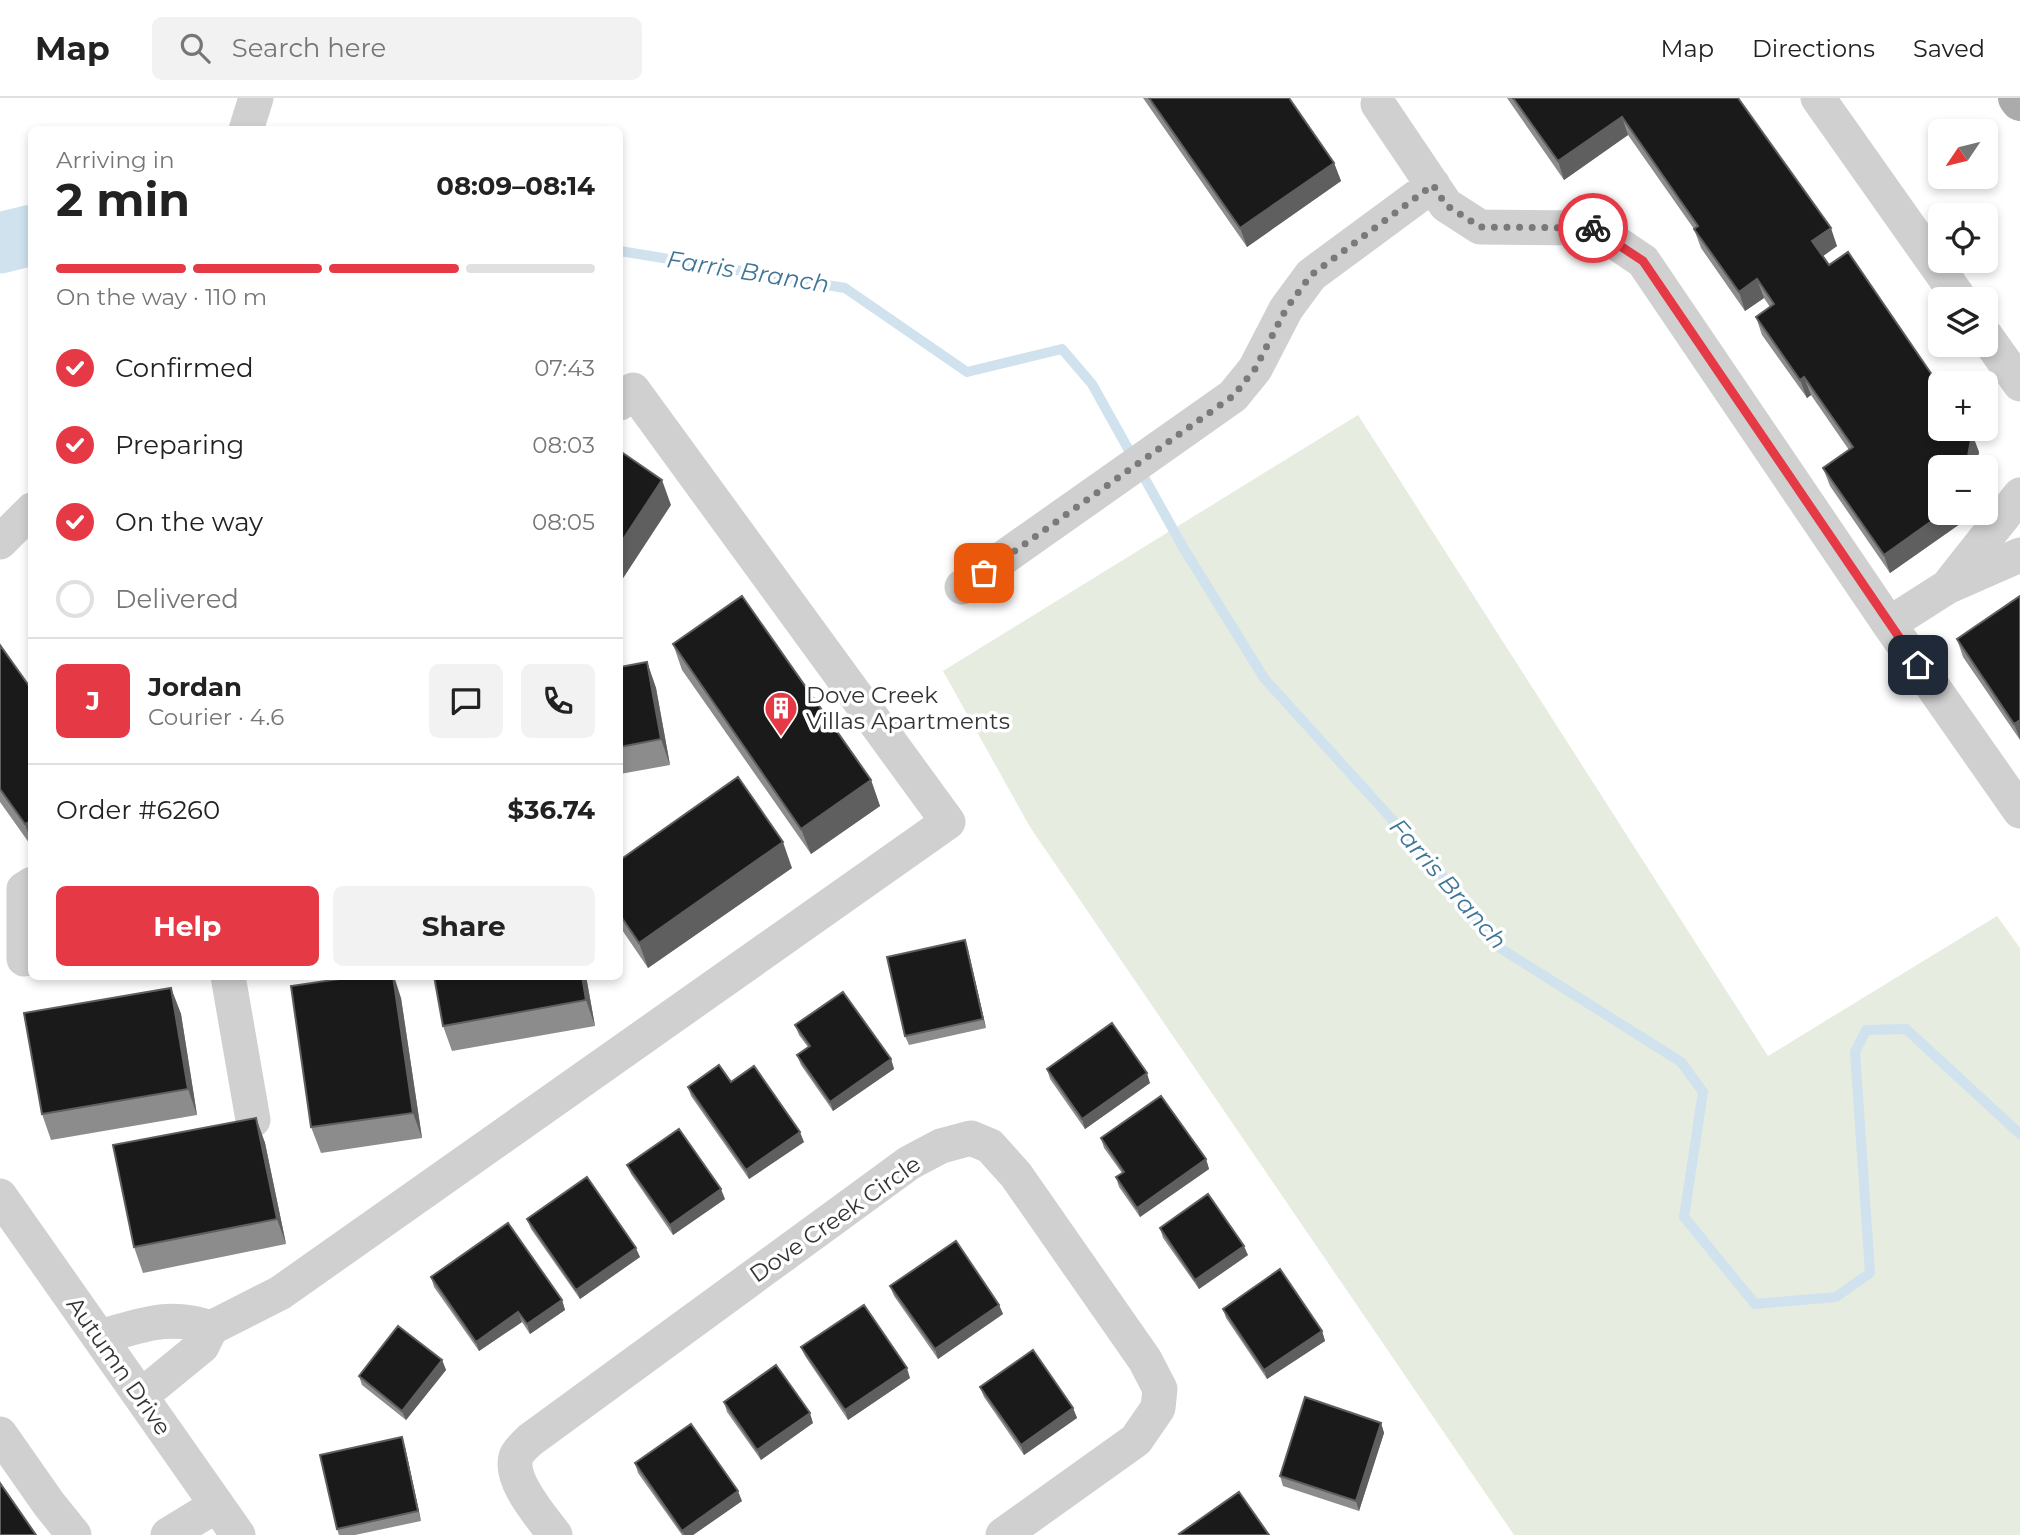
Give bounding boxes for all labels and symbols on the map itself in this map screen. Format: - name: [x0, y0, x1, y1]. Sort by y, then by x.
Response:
- north arrow: [1928, 119, 1998, 189]
- courier: [1558, 193, 1628, 263]
- water label: Farris Branch: [665, 244, 831, 299]
- pin: [954, 543, 1014, 603]
- pin: [1888, 635, 1948, 695]
- place label: Dove Creek Villas Apartments: [806, 681, 1010, 735]
- building icon: Dove Creek Villas Apartments: [762, 689, 800, 738]
- water label: Farris Branch: [1384, 812, 1513, 955]
- street label: Dove Creek Circle: [744, 1150, 926, 1288]
- street label: Autumn Drive: [61, 1291, 177, 1441]

